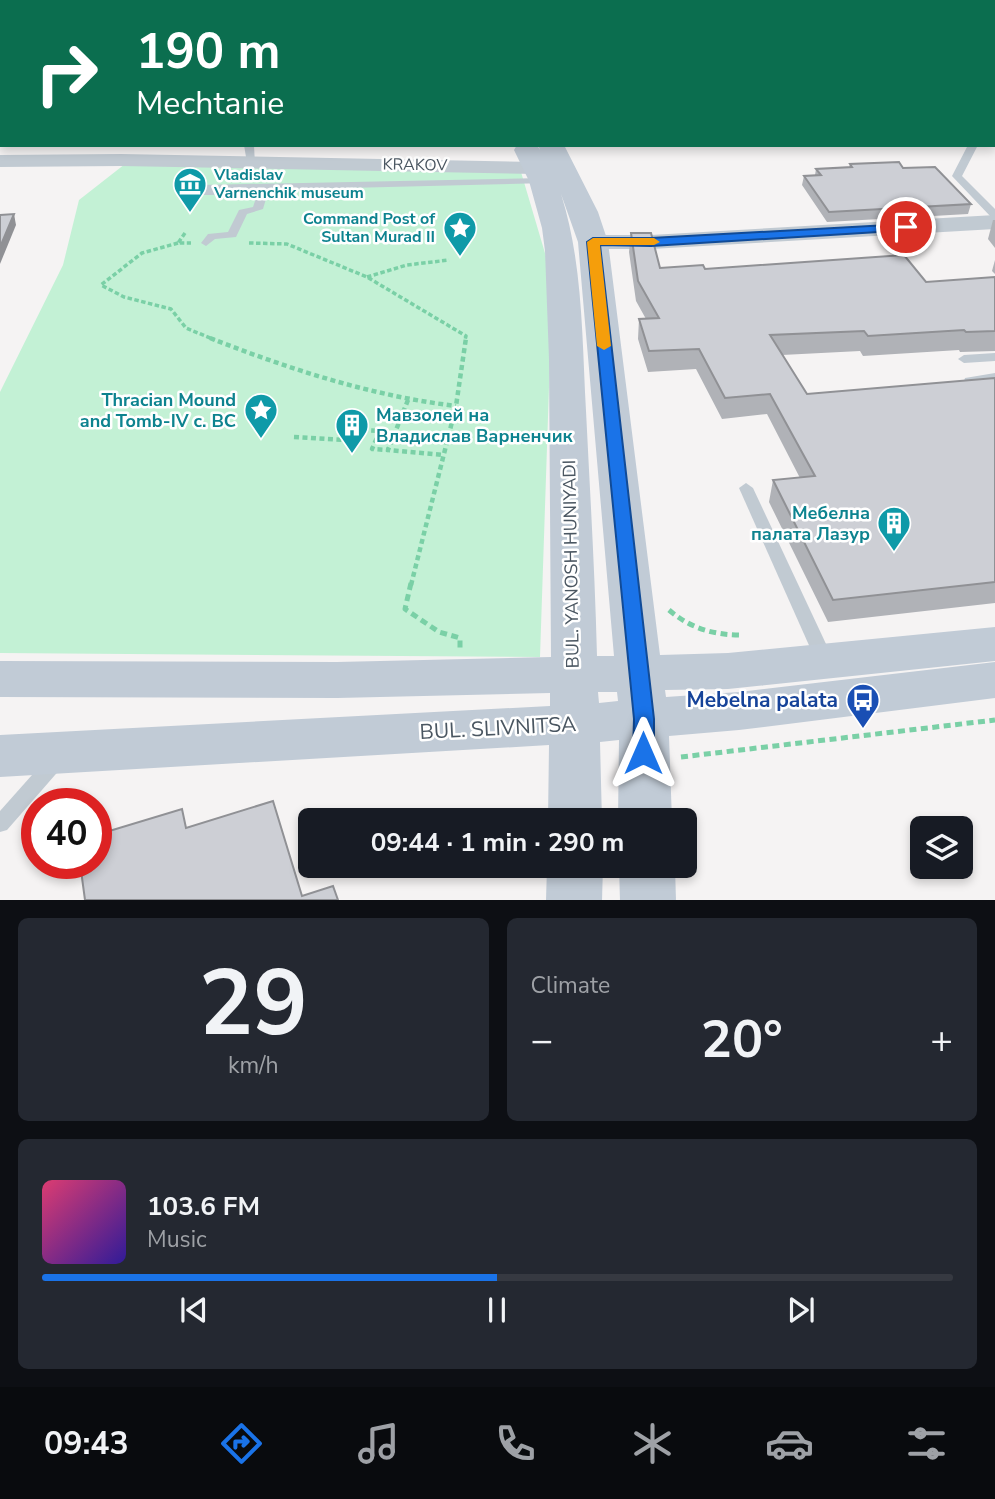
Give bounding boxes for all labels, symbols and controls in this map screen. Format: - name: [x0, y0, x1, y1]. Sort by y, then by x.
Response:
- text: 190 m: [136, 18, 280, 85]
- icon: right: [21, 28, 112, 119]
- text: Mechtanie: [136, 82, 284, 125]
- street label: KRAKOV: [382, 153, 449, 177]
- place label: Vladislav Varnenchik museum: [213, 164, 364, 204]
- museum icon: Vladislav Varnenchik museum: [171, 165, 209, 214]
- pin: [876, 197, 936, 257]
- place label: Command Post of Sultan Murad II: [303, 208, 436, 248]
- icon: arrive: [887, 208, 925, 246]
- place icon: Command Post of Sultan Murad II: [441, 209, 479, 258]
- place label: Thracian Mound and Tomb-IV c. BC: [80, 388, 236, 433]
- place icon: Thracian Mound and Tomb-IV c. BC: [242, 391, 280, 440]
- place label: Мавзолей на Владислав Варненчик: [376, 403, 574, 448]
- building icon: Мавзолей на Владислав Варненчик: [333, 406, 371, 455]
- street label: BUL. YANOSH HUNIYADI: [557, 460, 585, 668]
- place label: Мебелна палата Лазур: [751, 501, 870, 546]
- building icon: Мебелна палата Лазур: [875, 504, 913, 553]
- bus stop icon: Mebelna palata: [844, 681, 882, 730]
- place label: Mebelna palata: [686, 686, 838, 714]
- street label: BUL. SLIVNITSA: [419, 710, 577, 746]
- position arrow: [606, 716, 680, 790]
- speed limit sign: 40: [21, 788, 112, 879]
- map controls: [910, 816, 973, 879]
- button: layers: [910, 816, 973, 879]
- text: 09:44 · 1 min · 290 m: [371, 825, 624, 860]
- text: 29: [199, 942, 308, 1066]
- text: Climate: [531, 970, 610, 1001]
- text: 20°: [701, 1004, 783, 1075]
- text: −: [531, 1015, 553, 1066]
- text: +: [930, 1015, 953, 1066]
- text: km/h: [228, 1050, 279, 1081]
- text: 103.6 FM: [147, 1189, 260, 1224]
- text: Music: [147, 1224, 207, 1255]
- icon: previous: [175, 1291, 213, 1329]
- icon: pause: [478, 1291, 516, 1329]
- icon: next: [782, 1291, 820, 1329]
- icon: directions: [217, 1419, 266, 1468]
- icon: music: [354, 1419, 403, 1468]
- icon: phone: [491, 1419, 540, 1468]
- icon: climate: [628, 1419, 677, 1468]
- icon: car: [765, 1419, 814, 1468]
- icon: filters: [902, 1419, 951, 1468]
- text: 09:43: [44, 1422, 129, 1465]

